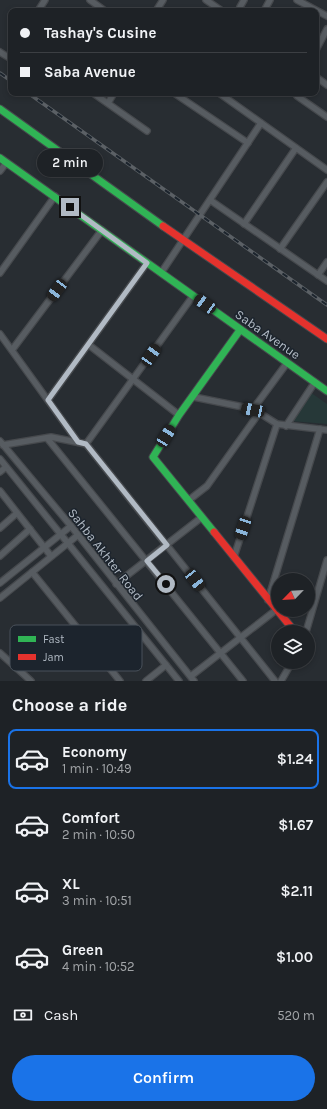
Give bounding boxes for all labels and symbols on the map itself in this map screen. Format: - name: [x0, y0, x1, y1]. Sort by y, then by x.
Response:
- callout: 2 min: [37, 149, 103, 177]
- route end: [61, 198, 79, 216]
- car: [45, 277, 69, 303]
- car: [192, 292, 218, 316]
- street label: Saba Avenue: [232, 307, 303, 362]
- car: [139, 342, 163, 368]
- car: [240, 402, 266, 418]
- car: [155, 423, 177, 449]
- street label: Sahba Akhter Road: [65, 505, 146, 603]
- car: [234, 515, 252, 541]
- car: [183, 567, 207, 593]
- north arrow: [271, 573, 315, 617]
- route start: [157, 575, 175, 593]
- legend: [10, 625, 142, 671]
- text: Fast: [43, 633, 64, 646]
- text: Jam: [43, 651, 64, 664]

